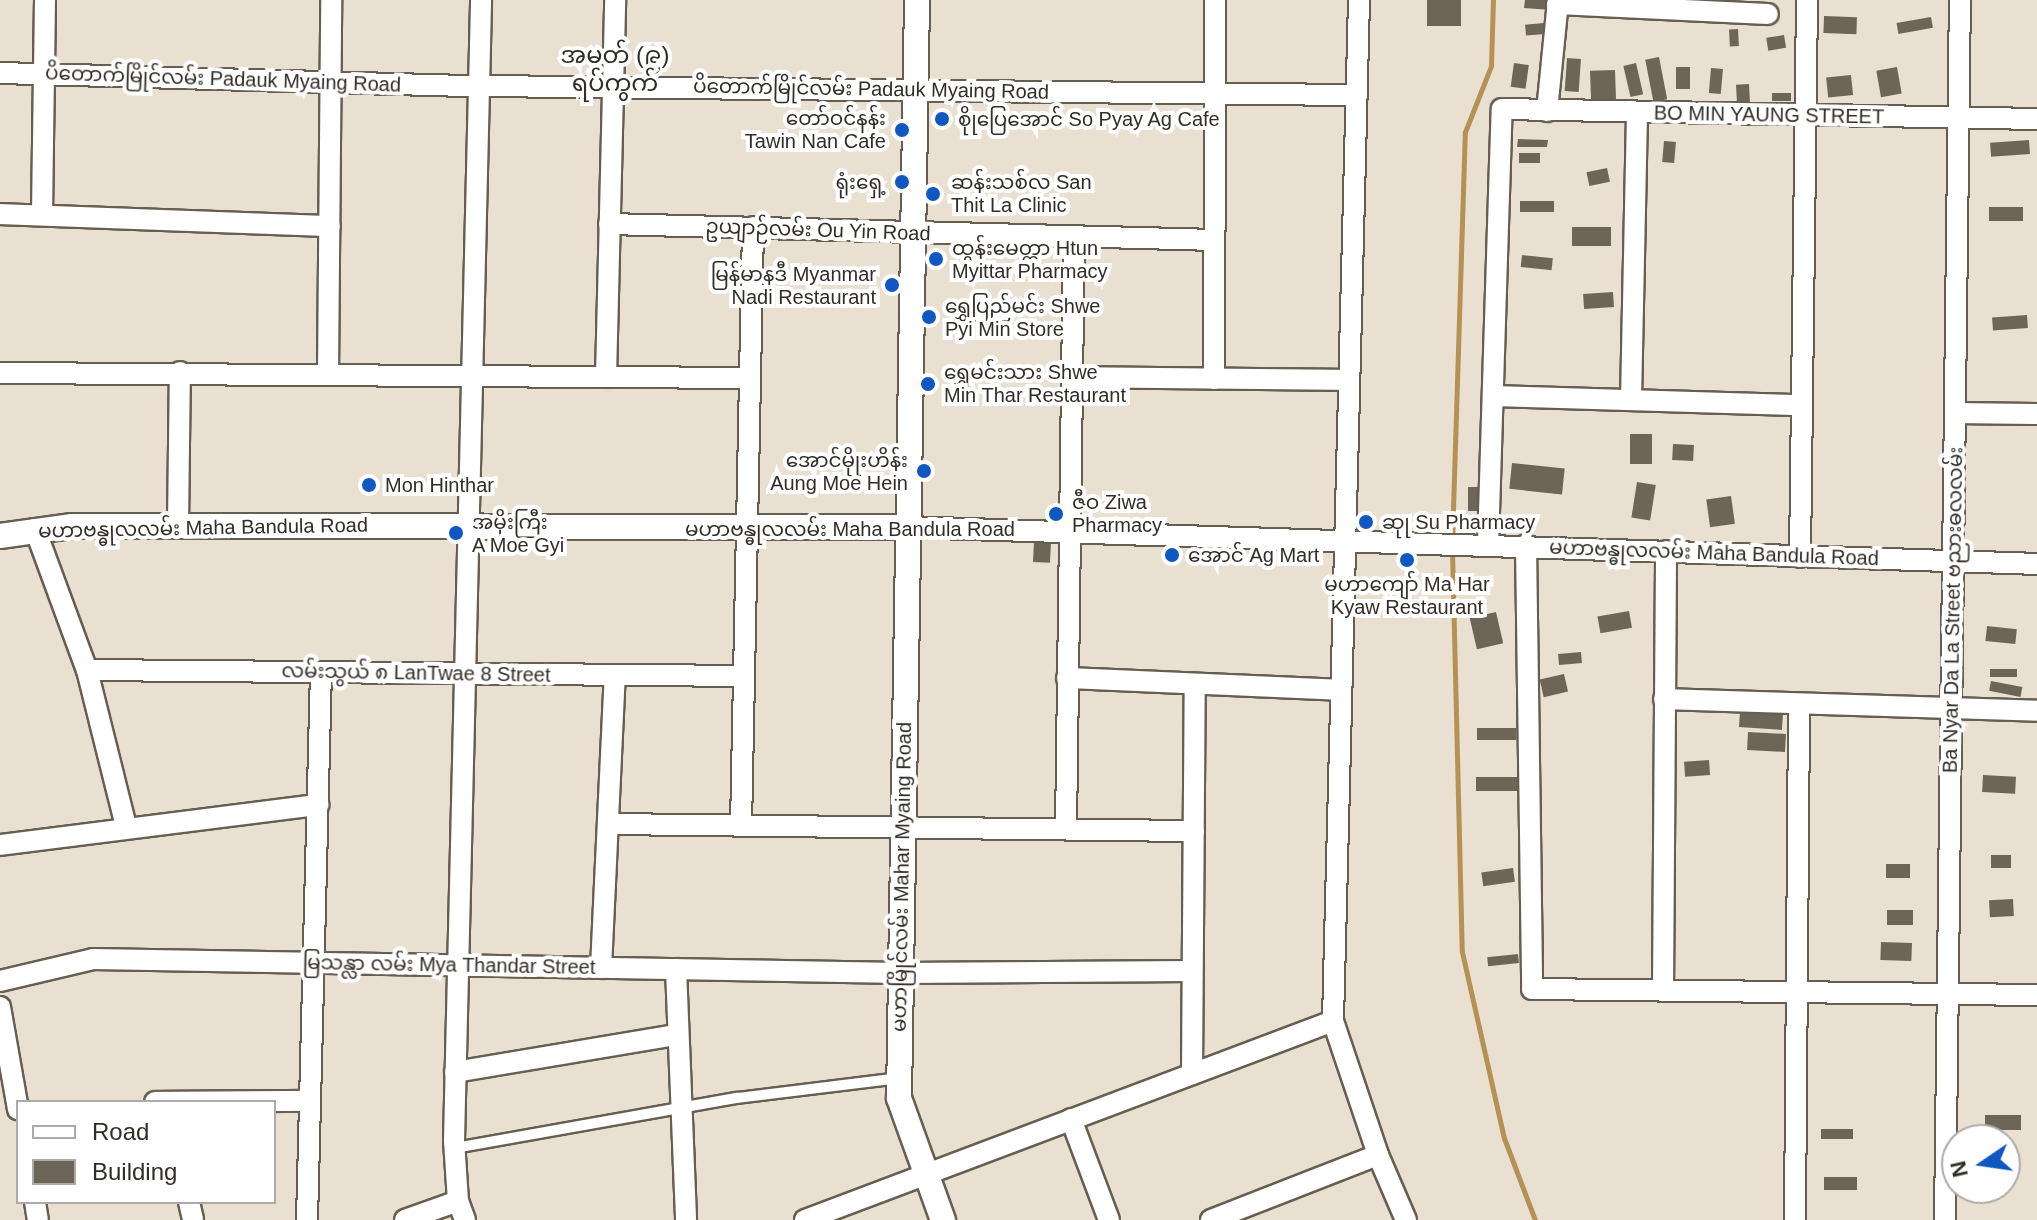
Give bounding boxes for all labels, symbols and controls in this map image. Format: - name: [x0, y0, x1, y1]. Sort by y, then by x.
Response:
- district label: အမှတ် (၉) ရပ်ကွက်: [561, 41, 669, 97]
- street label: ပိတောက်မြိုင်လမ်း Padauk Myaing Road: [45, 61, 401, 97]
- street label: ပိတောက်မြိုင်လမ်း Padauk Myaing Road: [693, 74, 1049, 104]
- street label: BO MIN YAUNG STREET: [1653, 101, 1885, 129]
- place label: တော်ဝင်နန်း Tawin Nan Cafe: [745, 106, 886, 153]
- place label: စိုုပြေအောင် So Pyay Ag Cafe: [958, 107, 1221, 131]
- marker: စိုုပြေအောင် So Pyay Ag Cafe: [933, 110, 951, 128]
- marker: တော်ဝင်နန်း Tawin Nan Cafe: [893, 121, 911, 139]
- place label: ရုံးရှေ့: [836, 170, 886, 194]
- place label: ဆန်းသစ်လ San Thit La Clinic: [951, 170, 1092, 217]
- marker: ရုံးရှေ့: [893, 173, 911, 191]
- marker: ဆန်းသစ်လ San Thit La Clinic: [922, 183, 944, 205]
- street label: ဥယျာဉ်လမ်း Ou Yin Road: [705, 214, 931, 246]
- place label: ထွန်းမေတ္တာ Htun Myittar Pharmacy: [952, 236, 1108, 283]
- marker: ထွန်းမေတ္တာ Htun Myittar Pharmacy: [927, 250, 945, 268]
- place label: မြန်မာနဒီ Myanmar Nadi Restaurant: [711, 262, 876, 309]
- marker: မြန်မာနဒီ Myanmar Nadi Restaurant: [883, 276, 901, 294]
- place label: ရွှေပြည်မင်း Shwe Pyi Min Store: [945, 294, 1100, 341]
- marker: ရွှေပြည်မင်း Shwe Pyi Min Store: [920, 308, 938, 326]
- place label: ရွှေမင်းသား Shwe Min Thar Restaurant: [944, 360, 1126, 407]
- marker: ရွှေမင်းသား Shwe Min Thar Restaurant: [919, 375, 937, 393]
- street label: Ba Nyar Da La Street ဗညားဓလလမ်း: [1938, 447, 1968, 773]
- place label: အောင်မိုုးဟိန်း Aung Moe Hein: [770, 448, 908, 495]
- marker: အောင်မိုုးဟိန်း Aung Moe Hein: [915, 462, 933, 480]
- place label: Mon Hinthar: [385, 473, 494, 497]
- marker: Mon Hinthar: [360, 476, 378, 494]
- place label: ဇီဝ Ziwa Pharmacy: [1072, 490, 1162, 537]
- marker: ဇီဝ Ziwa Pharmacy: [1047, 505, 1065, 523]
- place label: အမိုးကြီး A Moe Gyi: [472, 510, 565, 557]
- place label: ဆုု Su Pharmacy: [1382, 510, 1535, 534]
- street label: မဟာဗန္ဓုလလမ်း Maha Bandula Road: [38, 513, 368, 543]
- marker: ဆုု Su Pharmacy: [1357, 513, 1375, 531]
- street label: မဟာဗန္ဓုလလမ်း Maha Bandula Road: [685, 517, 1015, 541]
- marker: အမိုးကြီး A Moe Gyi: [447, 524, 465, 542]
- street label: မဟာဗန္ဓုလလမ်း Maha Bandula Road: [1549, 535, 1879, 571]
- place label: အောင် Ag Mart: [1188, 543, 1319, 567]
- marker: အောင် Ag Mart: [1163, 546, 1181, 564]
- marker: မဟာကျော် Ma Har Kyaw Restaurant: [1398, 551, 1416, 569]
- place label: မဟာကျော် Ma Har Kyaw Restaurant: [1324, 572, 1490, 619]
- street label: လမ်းသွယ် ၈ LanTwae 8 Street: [281, 659, 551, 687]
- street label: မဟာမြိုင်လမ်း Mahar Myaing Road: [887, 722, 917, 1032]
- street label: မြသန္လာ လမ်း Mya Thandar Street: [302, 950, 596, 980]
- legend: [16, 1100, 276, 1204]
- text: Road: [92, 1118, 149, 1145]
- north arrow: [1941, 1124, 2021, 1204]
- text: Building: [92, 1158, 177, 1185]
- text: N: [1945, 1159, 1973, 1180]

